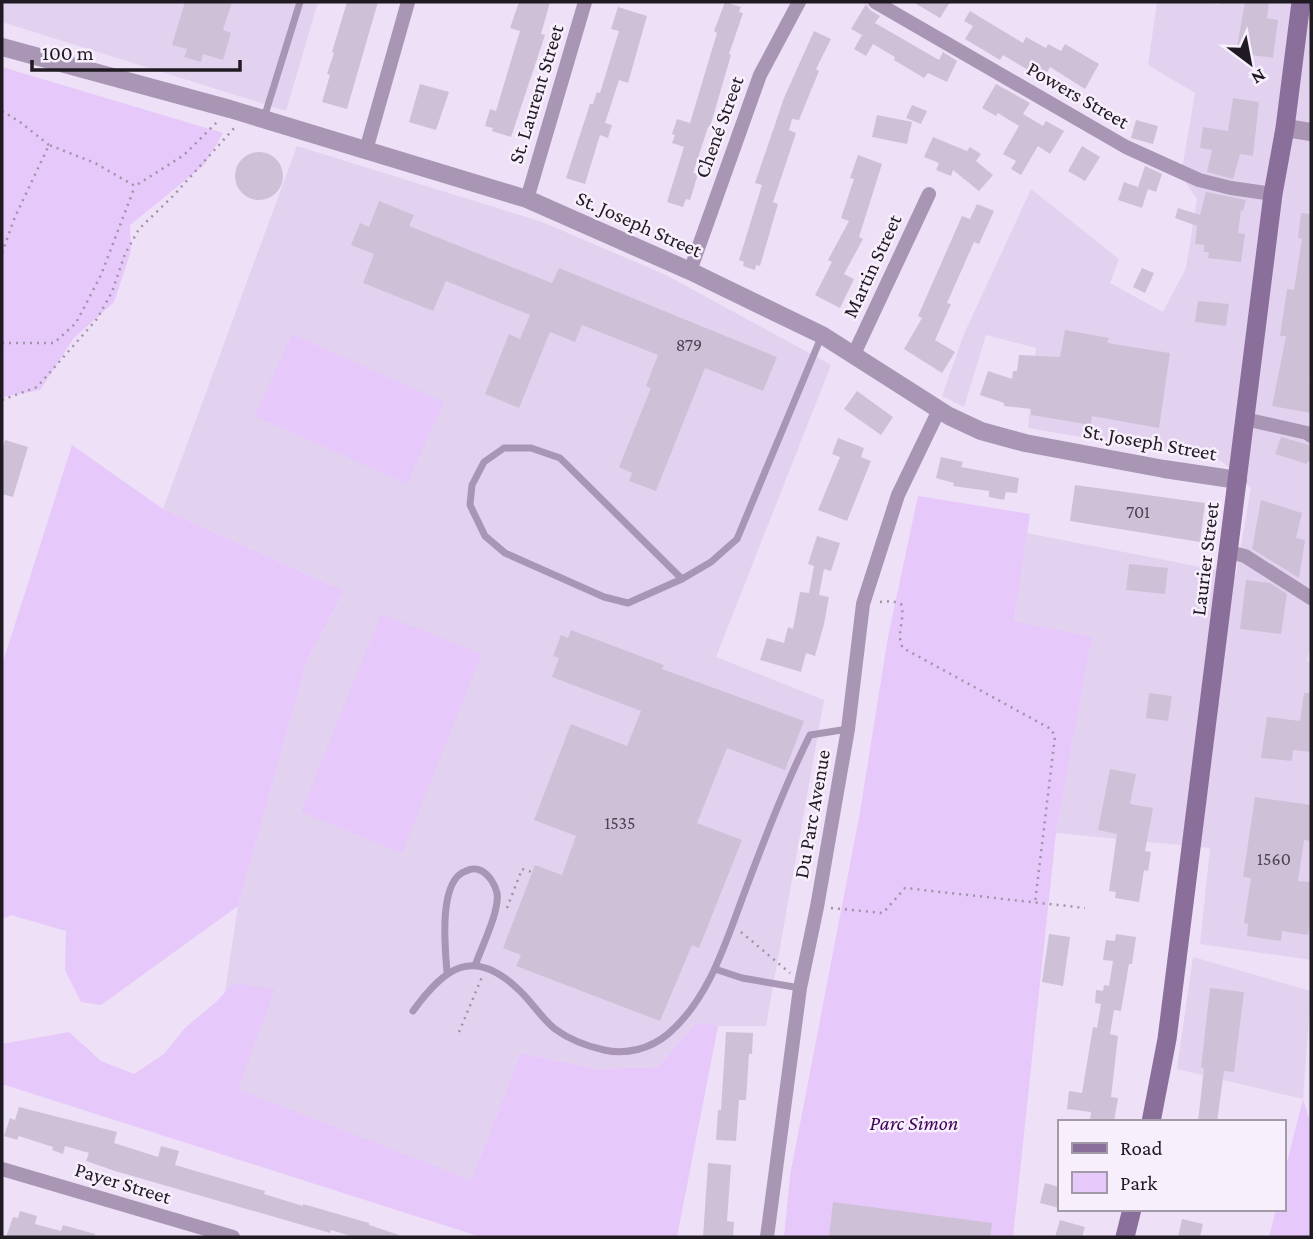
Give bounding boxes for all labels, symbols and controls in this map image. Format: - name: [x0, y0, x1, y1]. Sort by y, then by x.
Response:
- street label: St. Laurent Street: [503, 20, 569, 167]
- scale bar: [32, 28, 240, 72]
- north arrow: [1215, 28, 1285, 98]
- text: 100 m: [42, 41, 94, 65]
- street label: Powers Street: [1023, 56, 1134, 134]
- text: N: [1248, 65, 1270, 89]
- street label: Chené Street: [690, 72, 749, 181]
- street label: St. Joseph Street: [572, 186, 707, 263]
- street label: Martin Street: [838, 209, 907, 322]
- house number: 879: [676, 335, 702, 355]
- street label: St. Joseph Street: [1081, 418, 1220, 466]
- street label: Laurier Street: [1186, 500, 1224, 617]
- house number: 701: [1126, 502, 1150, 522]
- street label: Du Parc Avenue: [789, 748, 835, 880]
- house number: 1535: [604, 813, 636, 833]
- house number: 1560: [1257, 849, 1291, 869]
- park label: Parc Simon: [870, 1111, 958, 1135]
- legend: [1058, 1120, 1285, 1211]
- text: Road: [1120, 1136, 1163, 1160]
- street label: Payer Street: [72, 1157, 175, 1209]
- text: Park: [1120, 1171, 1157, 1195]

